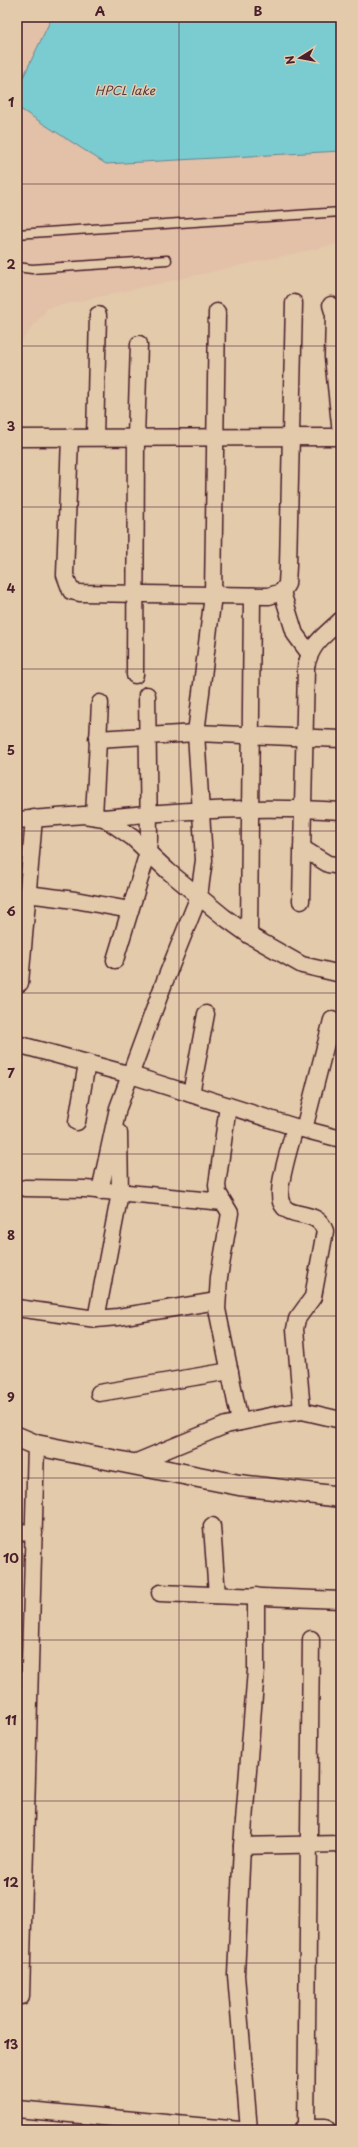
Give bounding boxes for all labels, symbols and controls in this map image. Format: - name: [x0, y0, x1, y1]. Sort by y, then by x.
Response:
- text: A: [95, 1, 105, 20]
- text: B: [254, 1, 263, 20]
- north arrow: [280, 38, 320, 78]
- text: N: [280, 54, 299, 66]
- water label: HPCL lake: [95, 81, 156, 99]
- text: 1: [8, 92, 14, 111]
- text: 2: [6, 254, 16, 273]
- text: 3: [7, 416, 16, 435]
- text: 4: [7, 578, 16, 597]
- text: 5: [7, 740, 15, 759]
- text: 6: [6, 901, 16, 920]
- text: 7: [7, 1063, 15, 1082]
- text: 8: [7, 1225, 15, 1244]
- text: 9: [7, 1387, 15, 1406]
- text: 10: [3, 1548, 19, 1567]
- text: 11: [5, 1710, 17, 1729]
- text: 12: [3, 1872, 19, 1891]
- text: 13: [4, 2034, 19, 2053]

